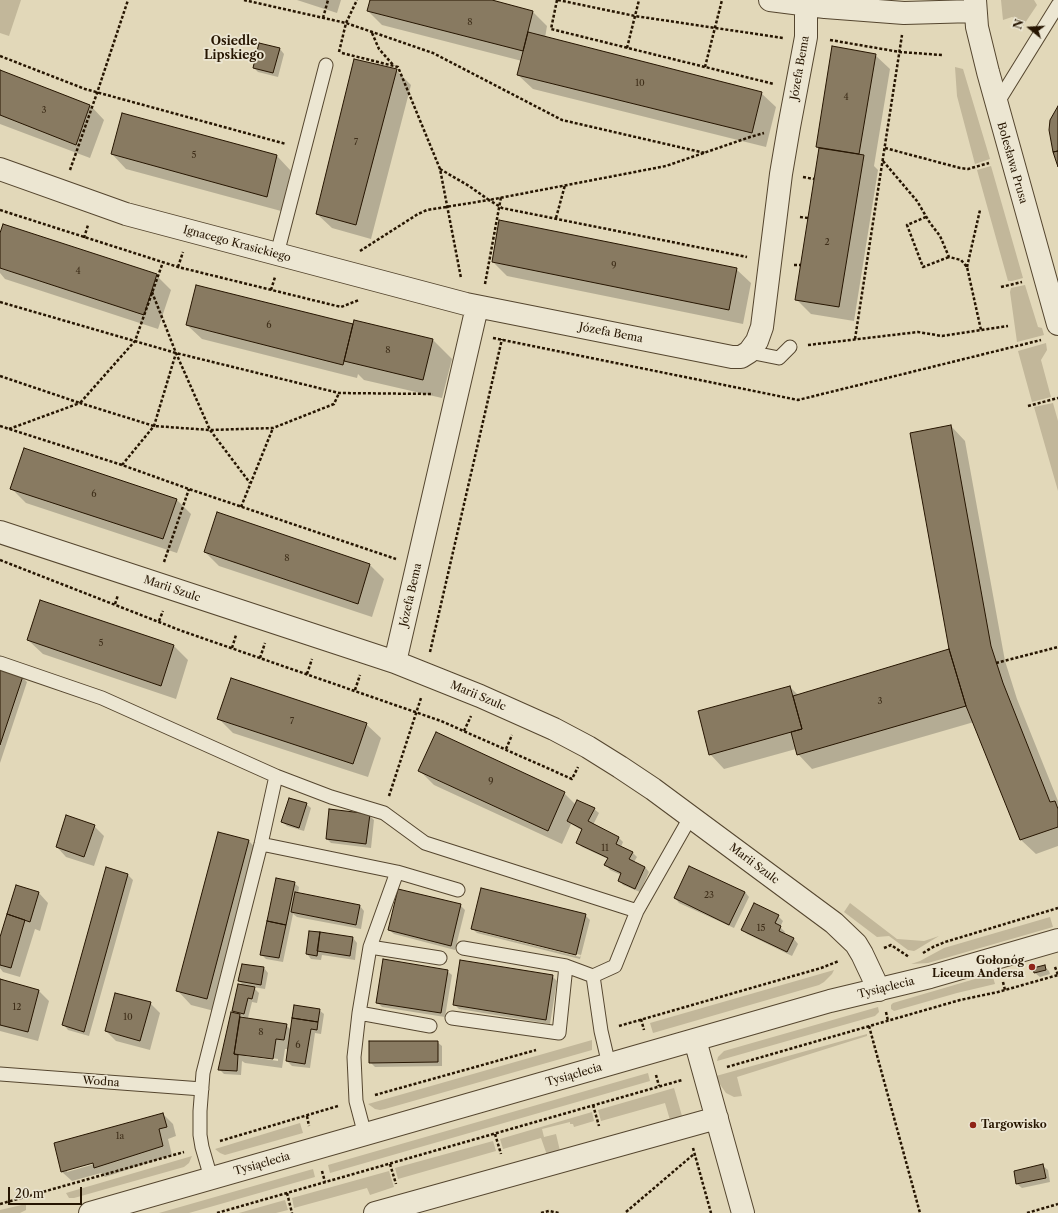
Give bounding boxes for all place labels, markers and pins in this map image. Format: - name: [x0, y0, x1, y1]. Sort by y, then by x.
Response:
- place label: Gołonóg Liceum Andersa: [932, 954, 1024, 980]
- marker: Gołonóg Liceum Andersa: [1027, 962, 1037, 972]
- place label: Targowisko: [981, 1118, 1047, 1132]
- marker: Targowisko: [968, 1120, 978, 1130]

